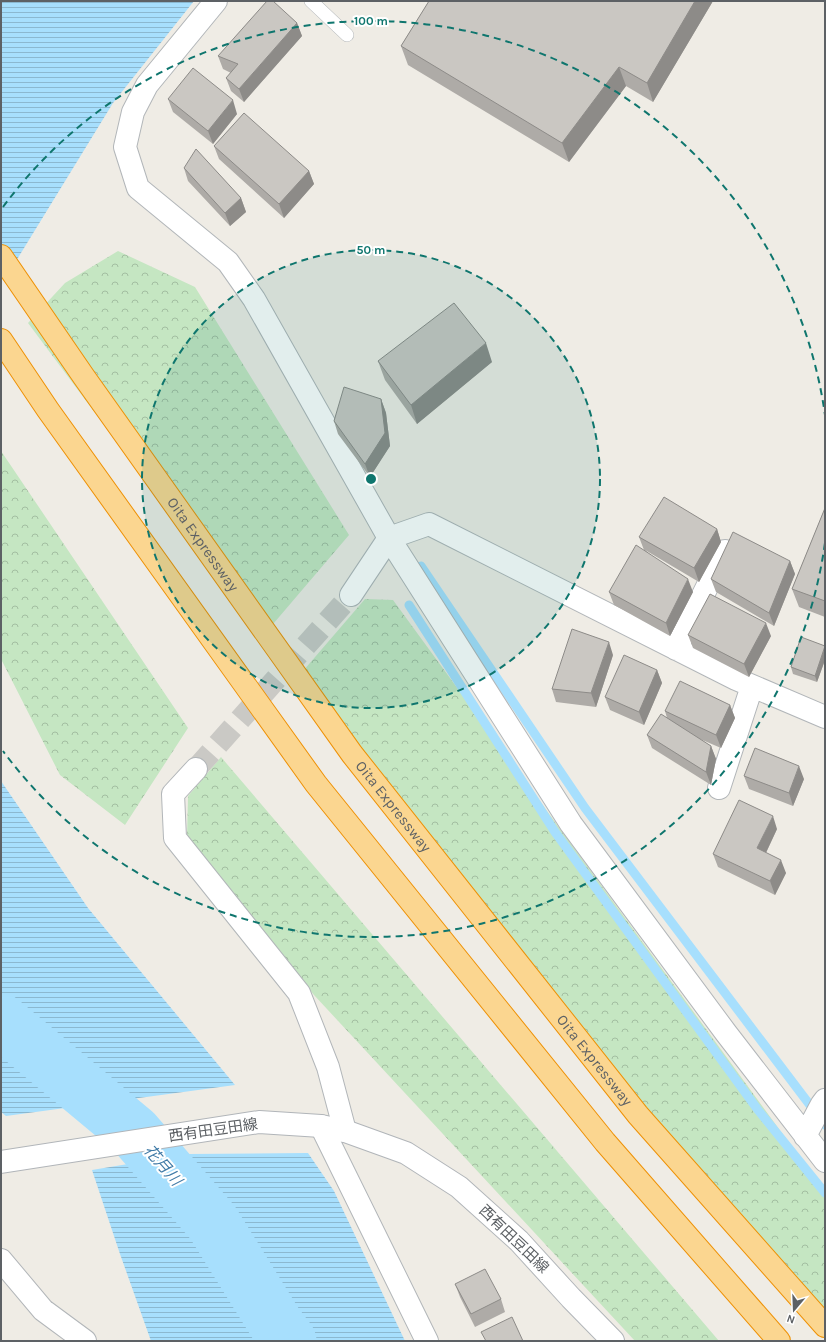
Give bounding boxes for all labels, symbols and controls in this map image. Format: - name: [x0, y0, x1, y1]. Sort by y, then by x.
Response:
- text: 100 m: [354, 14, 388, 28]
- text: 50 m: [357, 243, 386, 257]
- centre of rings: [364, 472, 378, 486]
- street label: Oita Expressway: [163, 494, 243, 595]
- street label: Oita Expressway: [352, 757, 435, 856]
- street label: Oita Expressway: [553, 1011, 636, 1110]
- street label: 西有田豆田線: [167, 1115, 259, 1145]
- water label: 花月川: [140, 1141, 187, 1191]
- street label: 西有田豆田線: [475, 1201, 553, 1277]
- north arrow: [774, 1290, 814, 1330]
- text: N: [785, 1312, 797, 1326]

